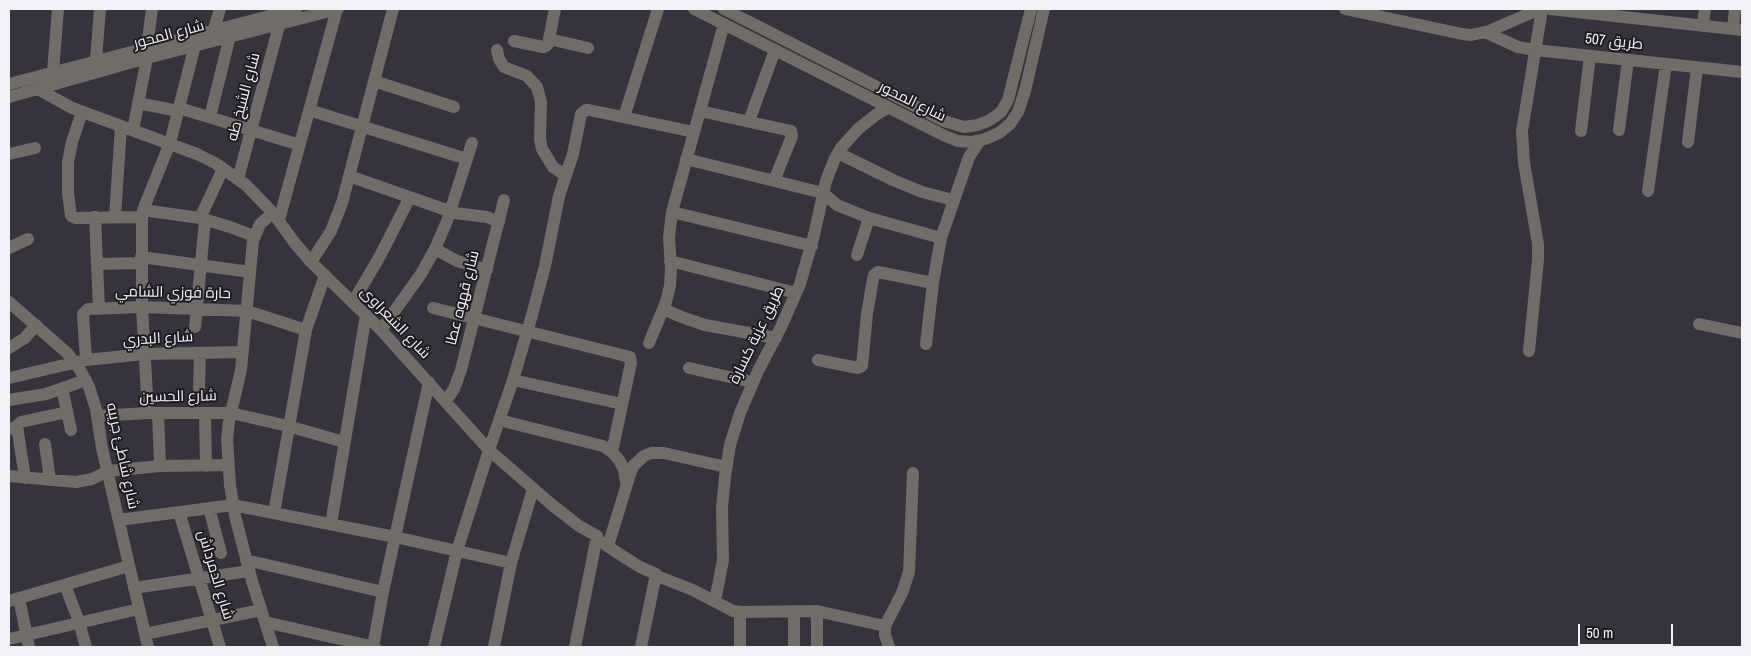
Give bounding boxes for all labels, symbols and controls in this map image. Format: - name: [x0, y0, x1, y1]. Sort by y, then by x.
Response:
- street label: شارع المحور: [132, 17, 206, 53]
- street label: طريق 507: [1584, 30, 1644, 54]
- street label: شارع الشيخ طه: [224, 51, 264, 143]
- street label: شارع المحور: [876, 78, 948, 126]
- street label: شارع قهوه عطا: [443, 249, 483, 347]
- street label: حارة فوزي الشامي: [115, 283, 231, 303]
- street label: شارع الشعراوى: [356, 283, 434, 363]
- street label: طريق عزبة كسارة: [726, 283, 788, 387]
- street label: شارع البدري: [122, 328, 194, 350]
- street label: شارع الحسين: [139, 387, 217, 407]
- street label: شارع شاطئ جريبه: [102, 401, 142, 511]
- street label: شارع الدمرداش: [193, 528, 237, 622]
- scale bar: [1581, 614, 1676, 646]
- text: 50 m: [1586, 622, 1613, 643]

